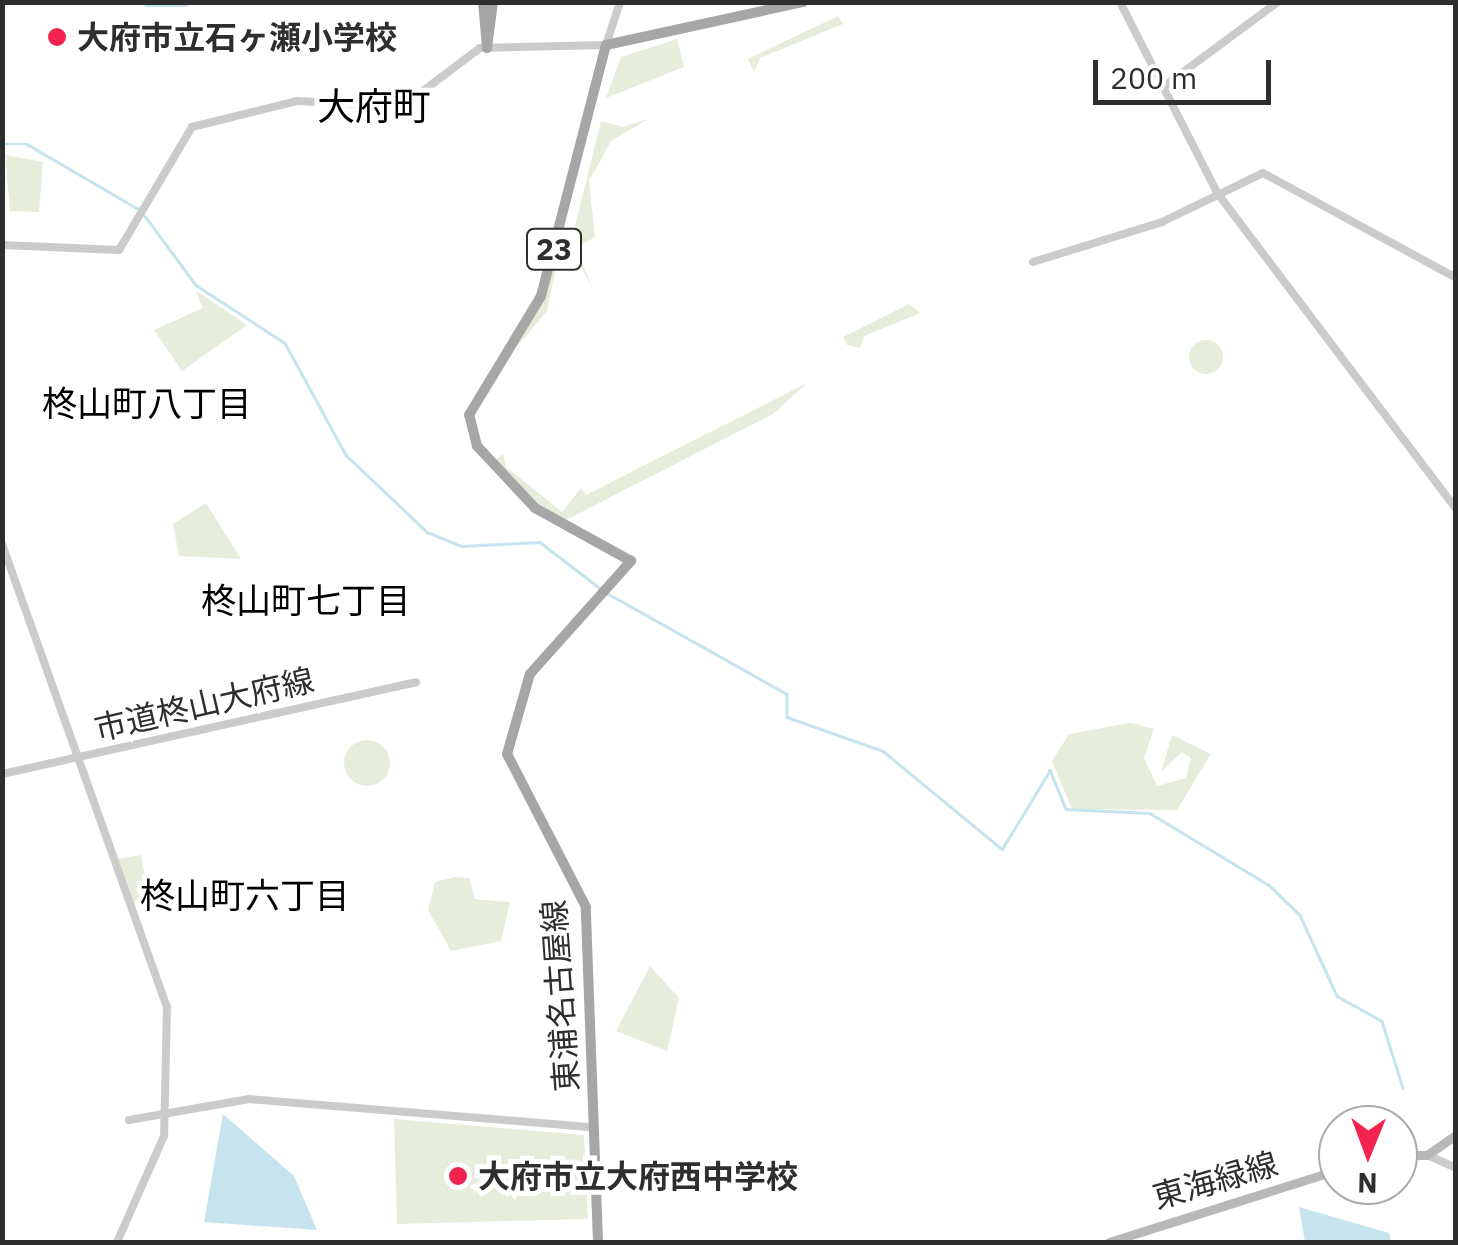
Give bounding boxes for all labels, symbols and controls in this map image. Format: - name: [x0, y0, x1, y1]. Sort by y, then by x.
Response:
- place label: 大府市立石ヶ瀬小学校: [77, 18, 397, 56]
- marker: 大府市立石ヶ瀬小学校: [46, 26, 68, 48]
- scale bar: [1098, 40, 1276, 102]
- text: 200 m: [1110, 58, 1197, 97]
- district label: 大府町: [317, 83, 431, 129]
- road number: 23: [524, 224, 584, 274]
- district label: 柊山町八丁目: [42, 382, 252, 424]
- district label: 柊山町七丁目: [201, 579, 411, 621]
- street label: 市道柊山大府線: [91, 660, 317, 748]
- district label: 柊山町六丁目: [140, 874, 350, 916]
- street label: 東浦名古屋線: [534, 899, 586, 1093]
- north arrow: [1318, 1105, 1418, 1205]
- street label: 東海緑線: [1148, 1144, 1282, 1216]
- place label: 大府市立大府西中学校: [478, 1157, 798, 1195]
- marker: 大府市立大府西中学校: [447, 1165, 469, 1187]
- text: N: [1357, 1165, 1378, 1202]

